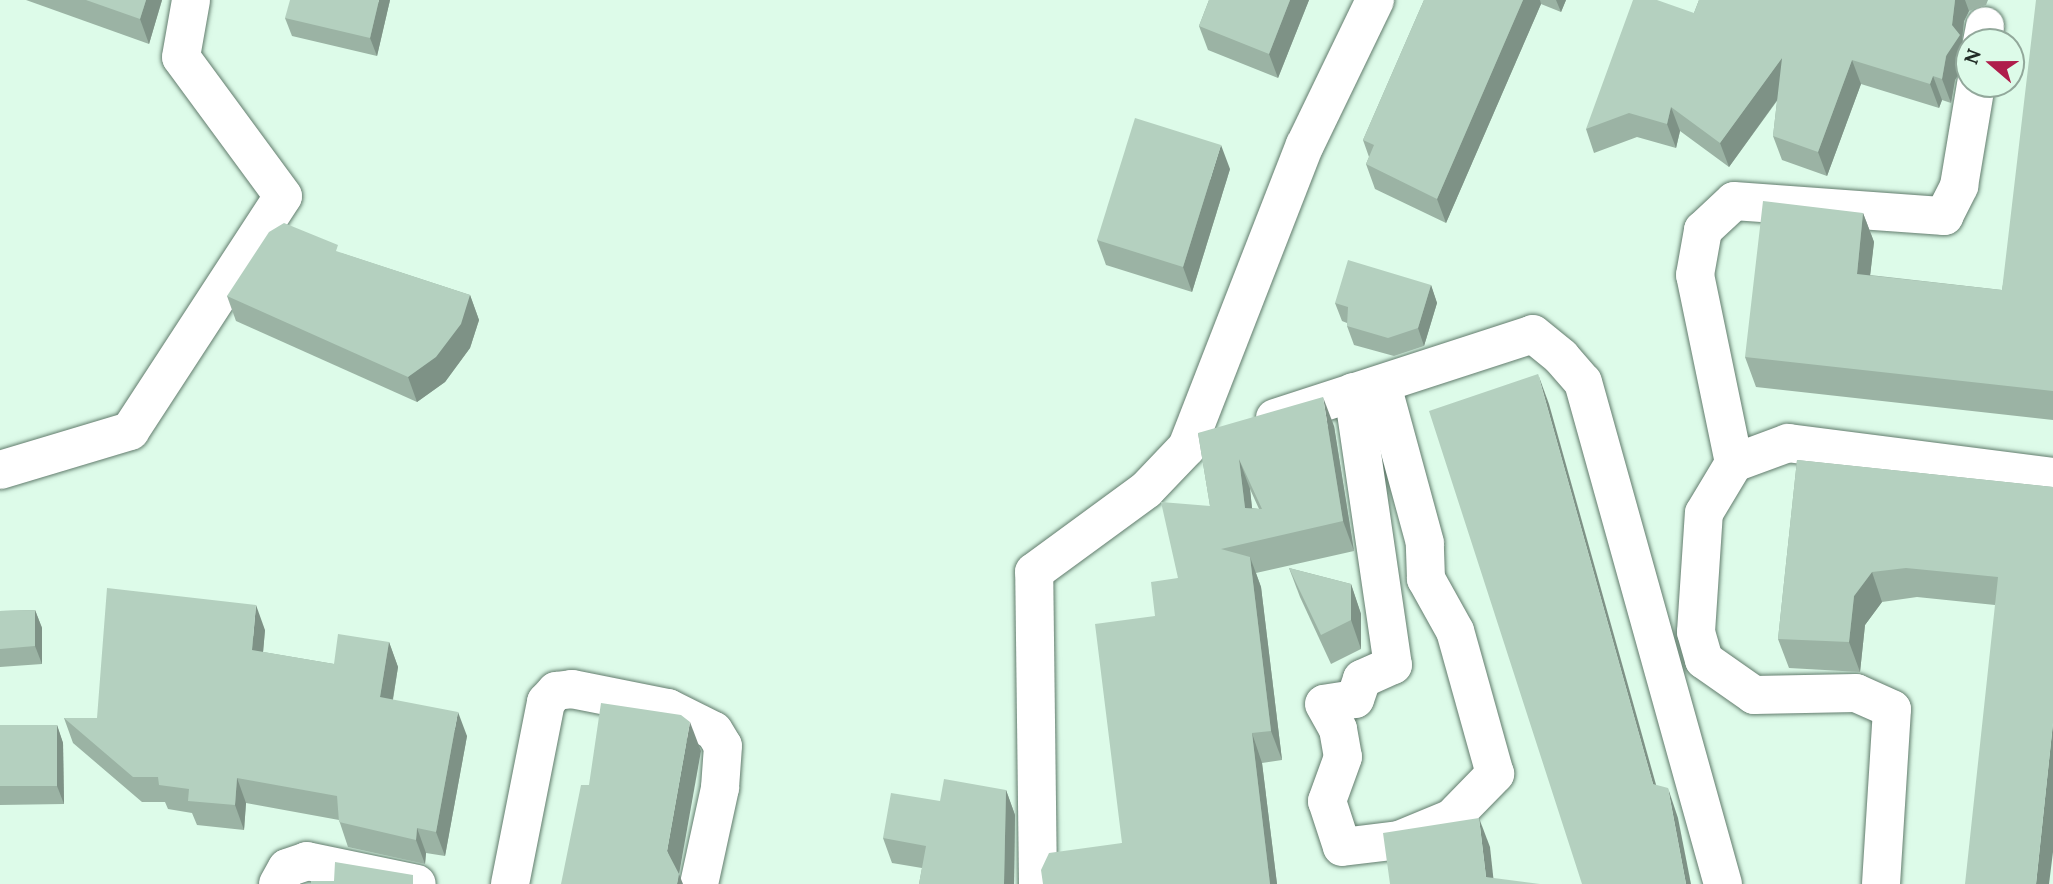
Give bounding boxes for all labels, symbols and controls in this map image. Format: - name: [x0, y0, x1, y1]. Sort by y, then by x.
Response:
- north arrow: [1955, 28, 2025, 98]
- text: N: [1958, 45, 1986, 68]

